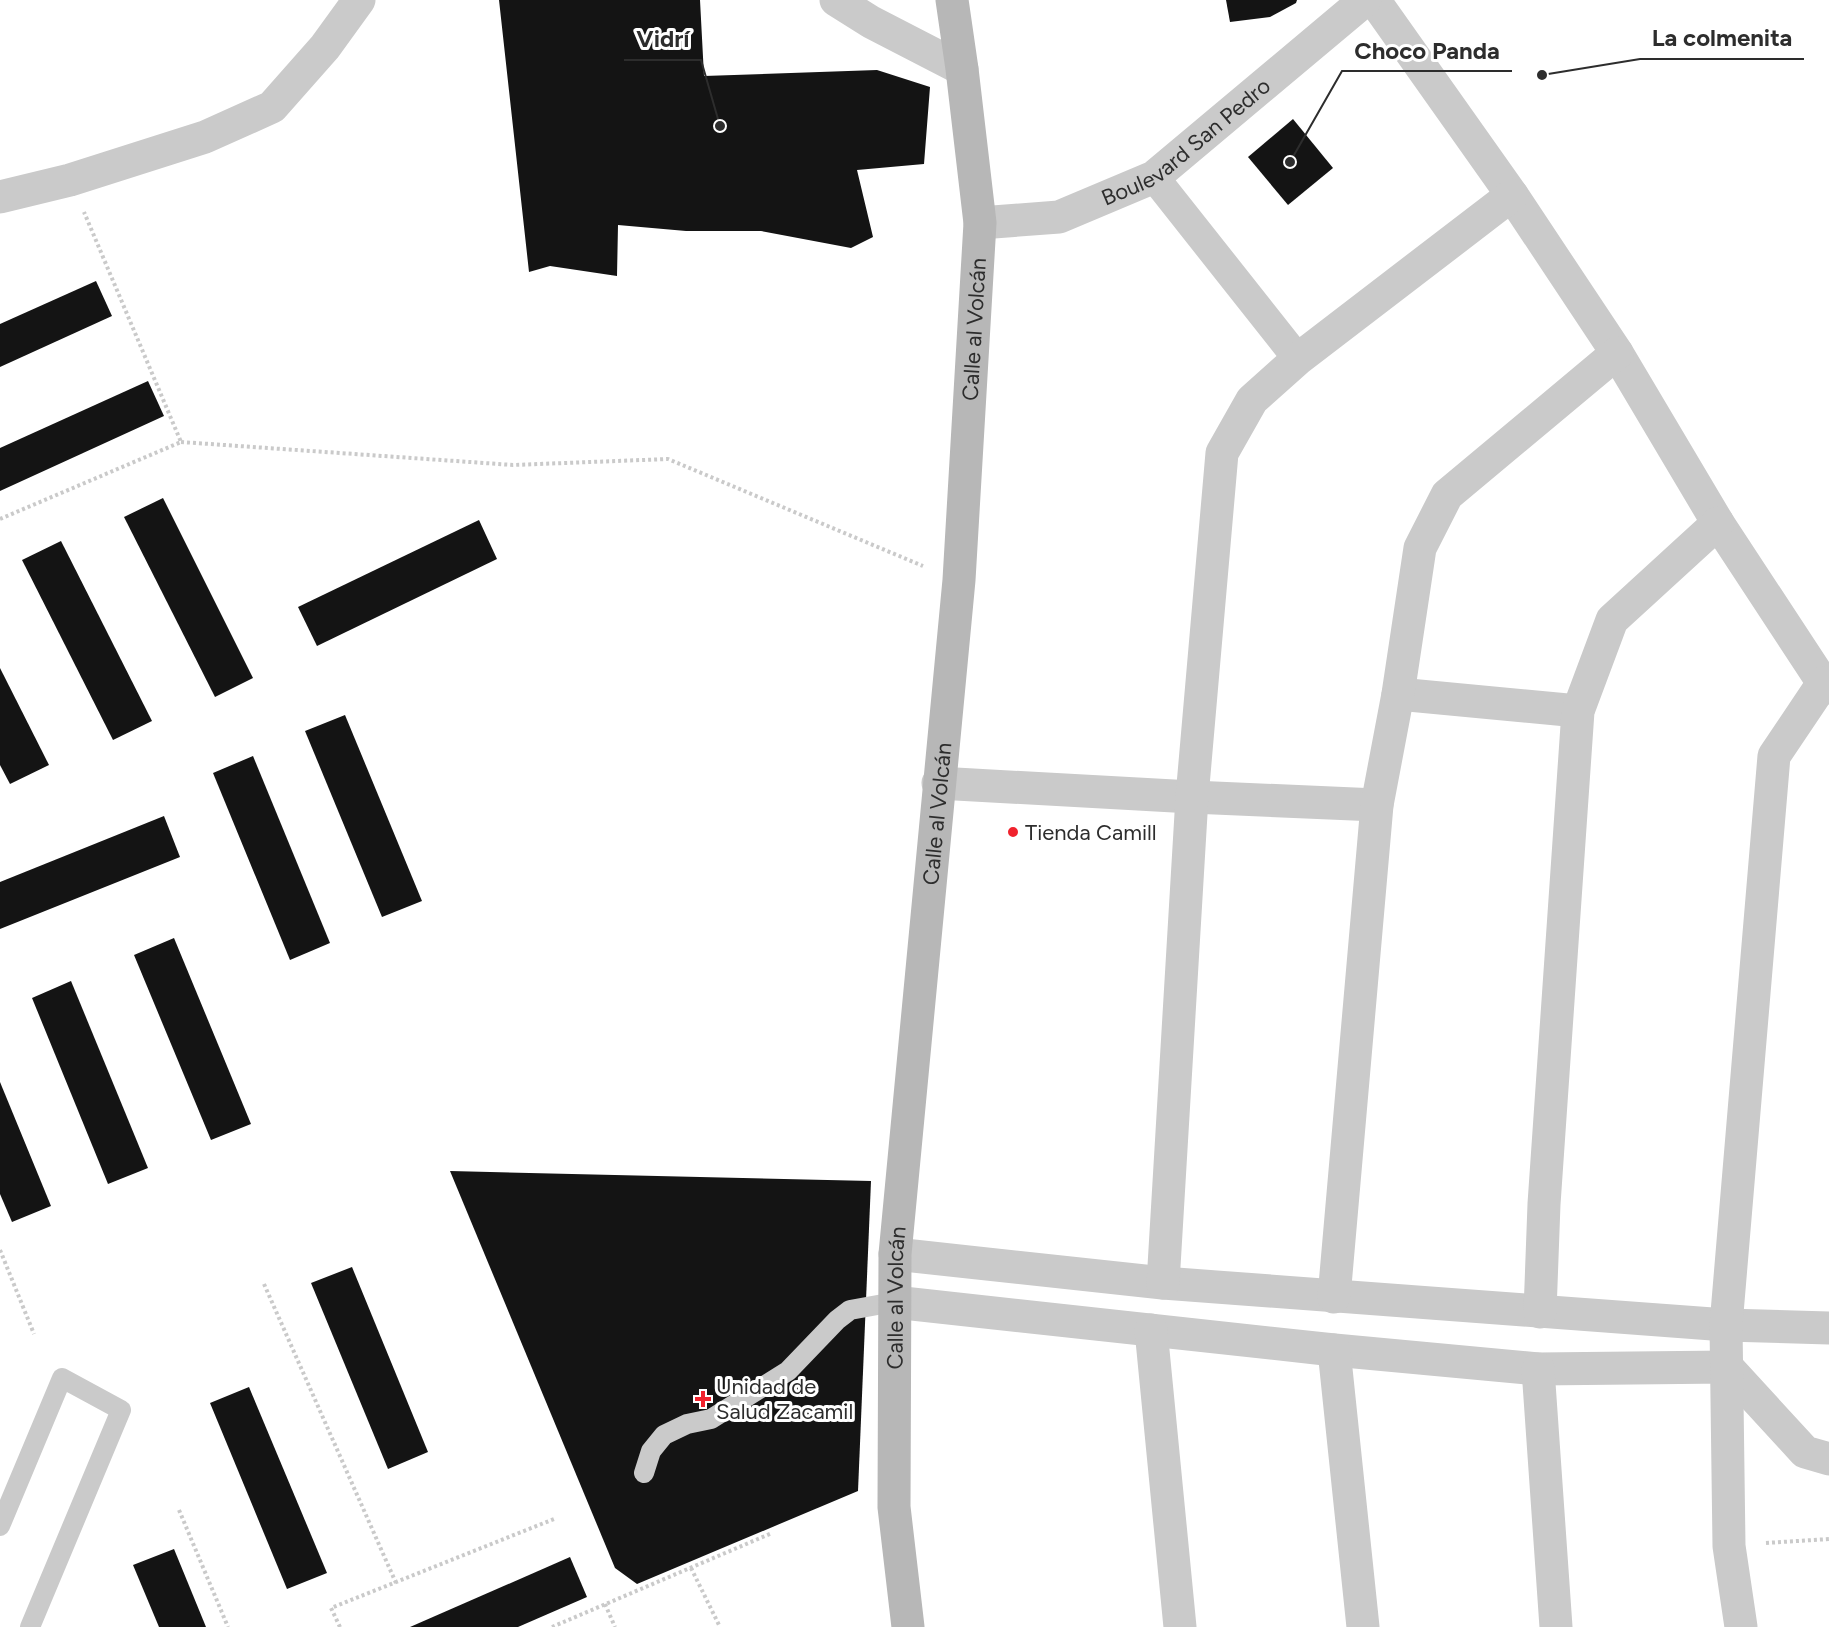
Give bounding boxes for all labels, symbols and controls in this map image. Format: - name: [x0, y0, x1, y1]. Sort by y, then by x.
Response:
- callout: La colmenita: [1640, 17, 1804, 59]
- callout: Vidrí: [624, 18, 701, 60]
- text: La colmenita: [1652, 23, 1792, 52]
- text: Vidrí: [636, 24, 691, 53]
- callout: Choco Panda: [1342, 29, 1512, 71]
- text: Choco Panda: [1354, 36, 1500, 65]
- street label: Boulevard San Pedro: [1097, 72, 1276, 212]
- street label: Calle al Volcán: [957, 257, 992, 402]
- street label: Calle al Volcán: [917, 741, 958, 886]
- place label: Tienda Camill: [1025, 819, 1157, 846]
- marker: Tienda Camill: [1006, 825, 1020, 839]
- street label: Calle al Volcán: [882, 1225, 912, 1369]
- place label: Unidad de Salud Zacamil: [716, 1373, 853, 1425]
- marker: Unidad de Salud Zacamil: [694, 1390, 712, 1408]

